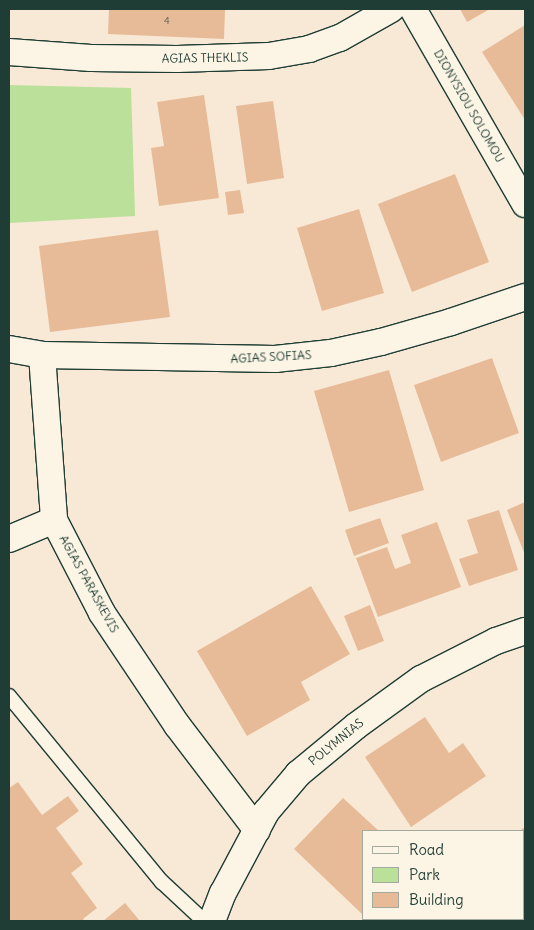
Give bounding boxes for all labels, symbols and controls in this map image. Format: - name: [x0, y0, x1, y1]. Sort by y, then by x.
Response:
- house number: 4: [164, 15, 170, 27]
- street label: DIONYSIOU SOLOMOU: [431, 47, 507, 165]
- street label: AGIAS THEKLIS: [162, 50, 248, 66]
- street label: AGIAS SOFIAS: [230, 348, 312, 366]
- street label: AGIAS PARASKEVIS: [56, 533, 122, 635]
- street label: POLYMNIAS: [306, 716, 366, 768]
- legend: [362, 830, 524, 920]
- text: Road: [409, 840, 444, 859]
- text: Park: [409, 865, 440, 884]
- text: Building: [409, 890, 464, 909]

